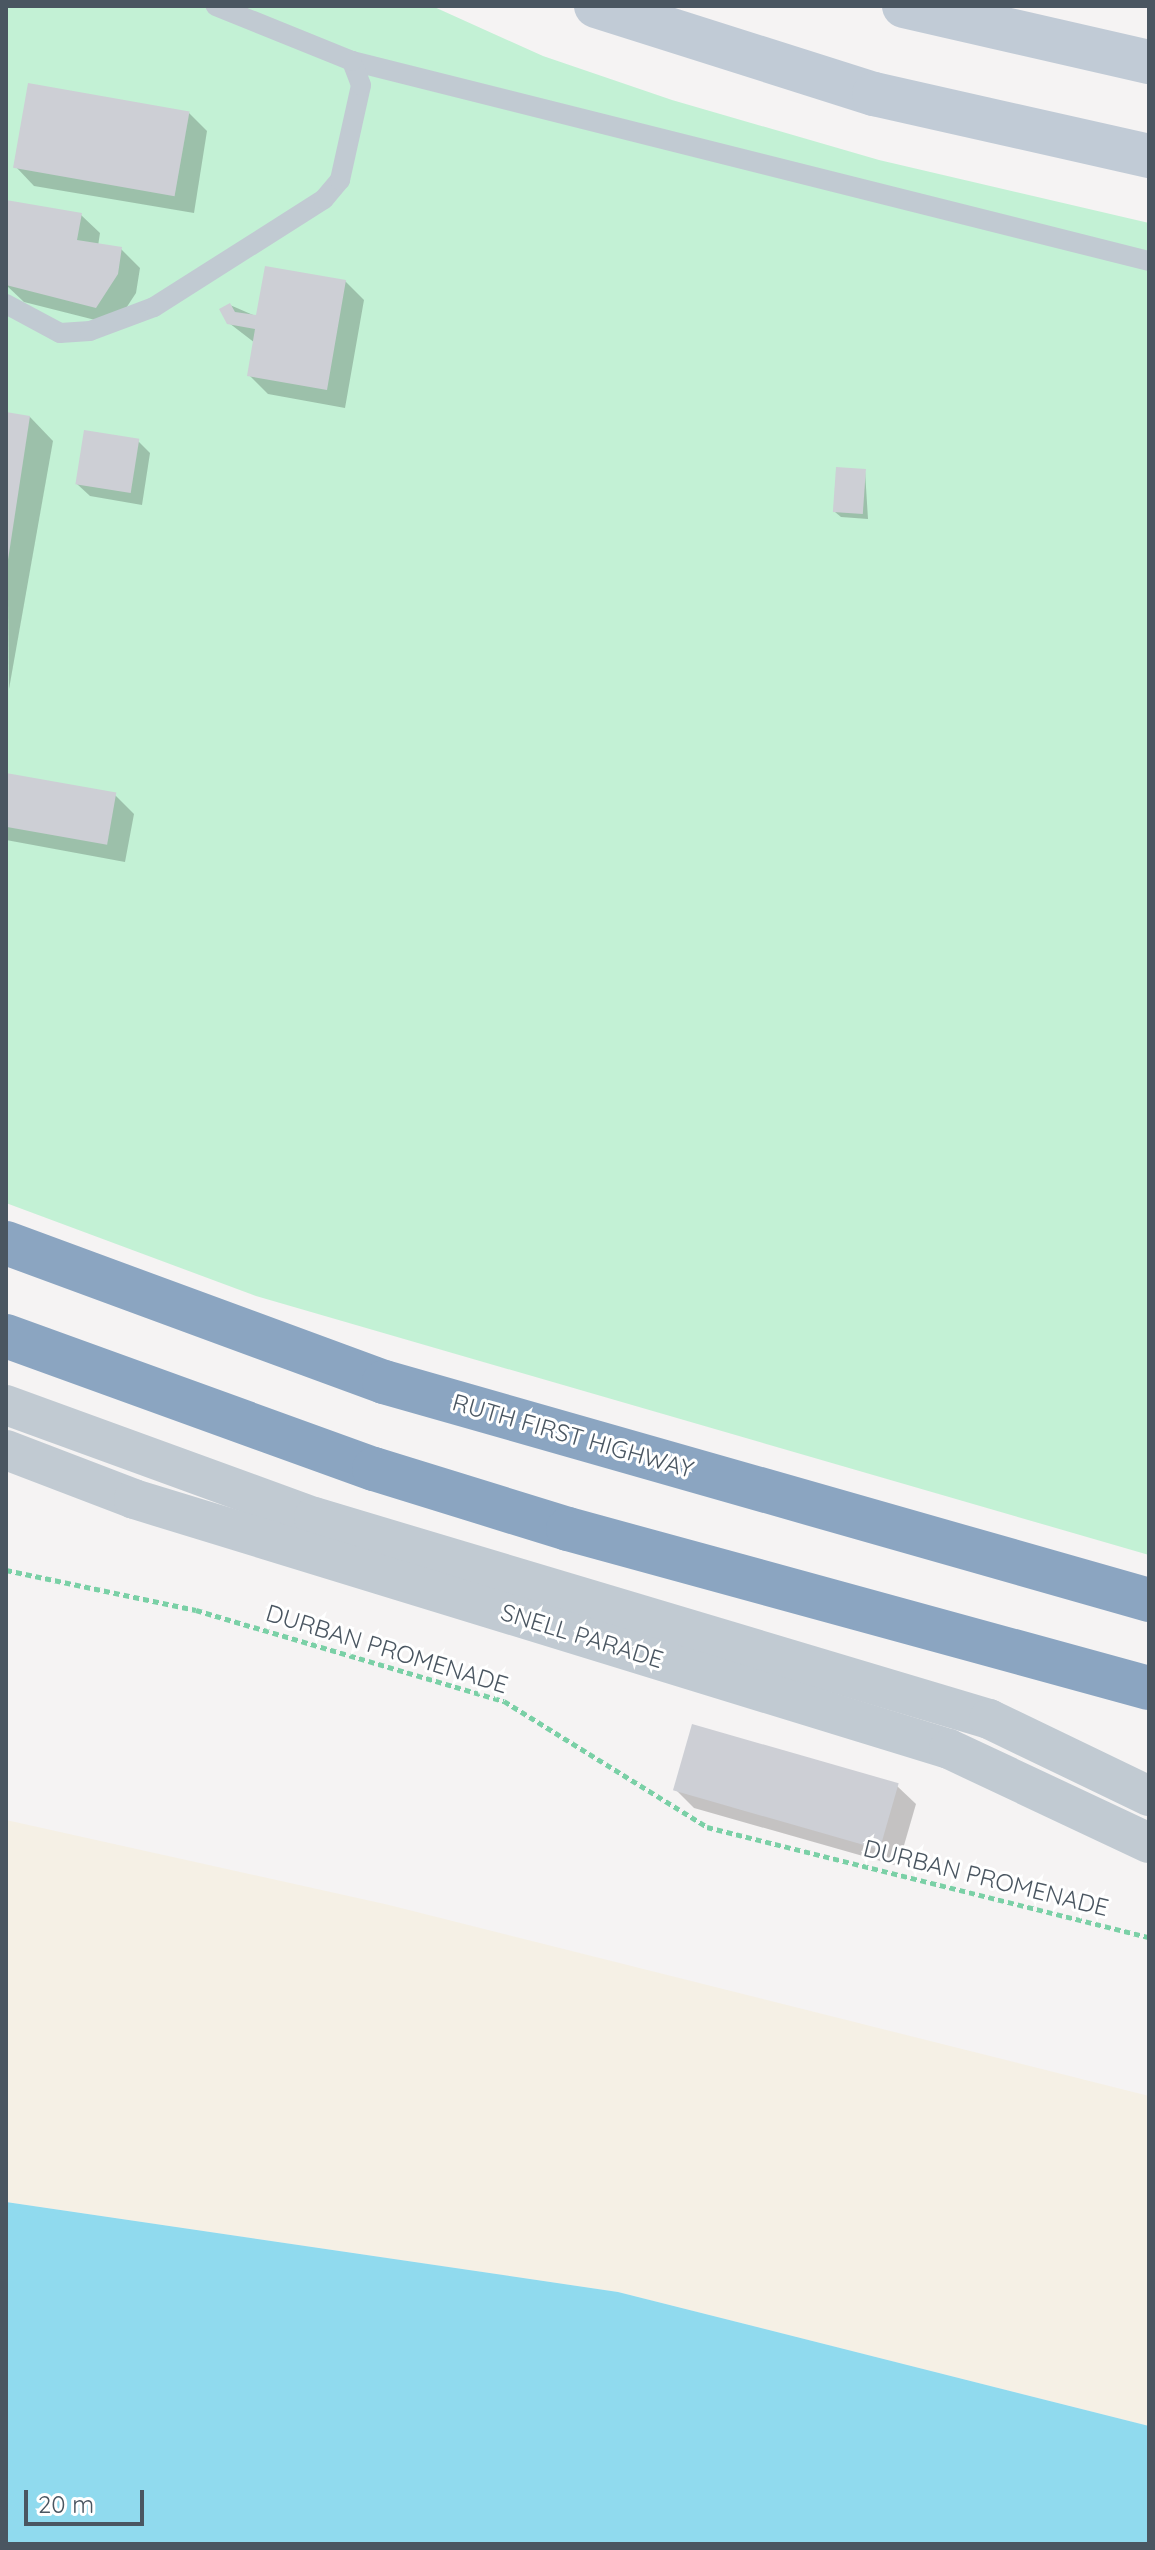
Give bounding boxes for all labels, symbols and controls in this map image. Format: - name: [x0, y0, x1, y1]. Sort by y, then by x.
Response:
- street label: RUTH FIRST HIGHWAY: [449, 1388, 697, 1484]
- street label: DURBAN PROMENADE: [263, 1598, 511, 1700]
- street label: SNELL PARADE: [497, 1598, 667, 1674]
- street label: DURBAN PROMENADE: [860, 1834, 1112, 1922]
- scale bar: [28, 2474, 148, 2524]
- text: 20 m: [38, 2489, 94, 2519]

